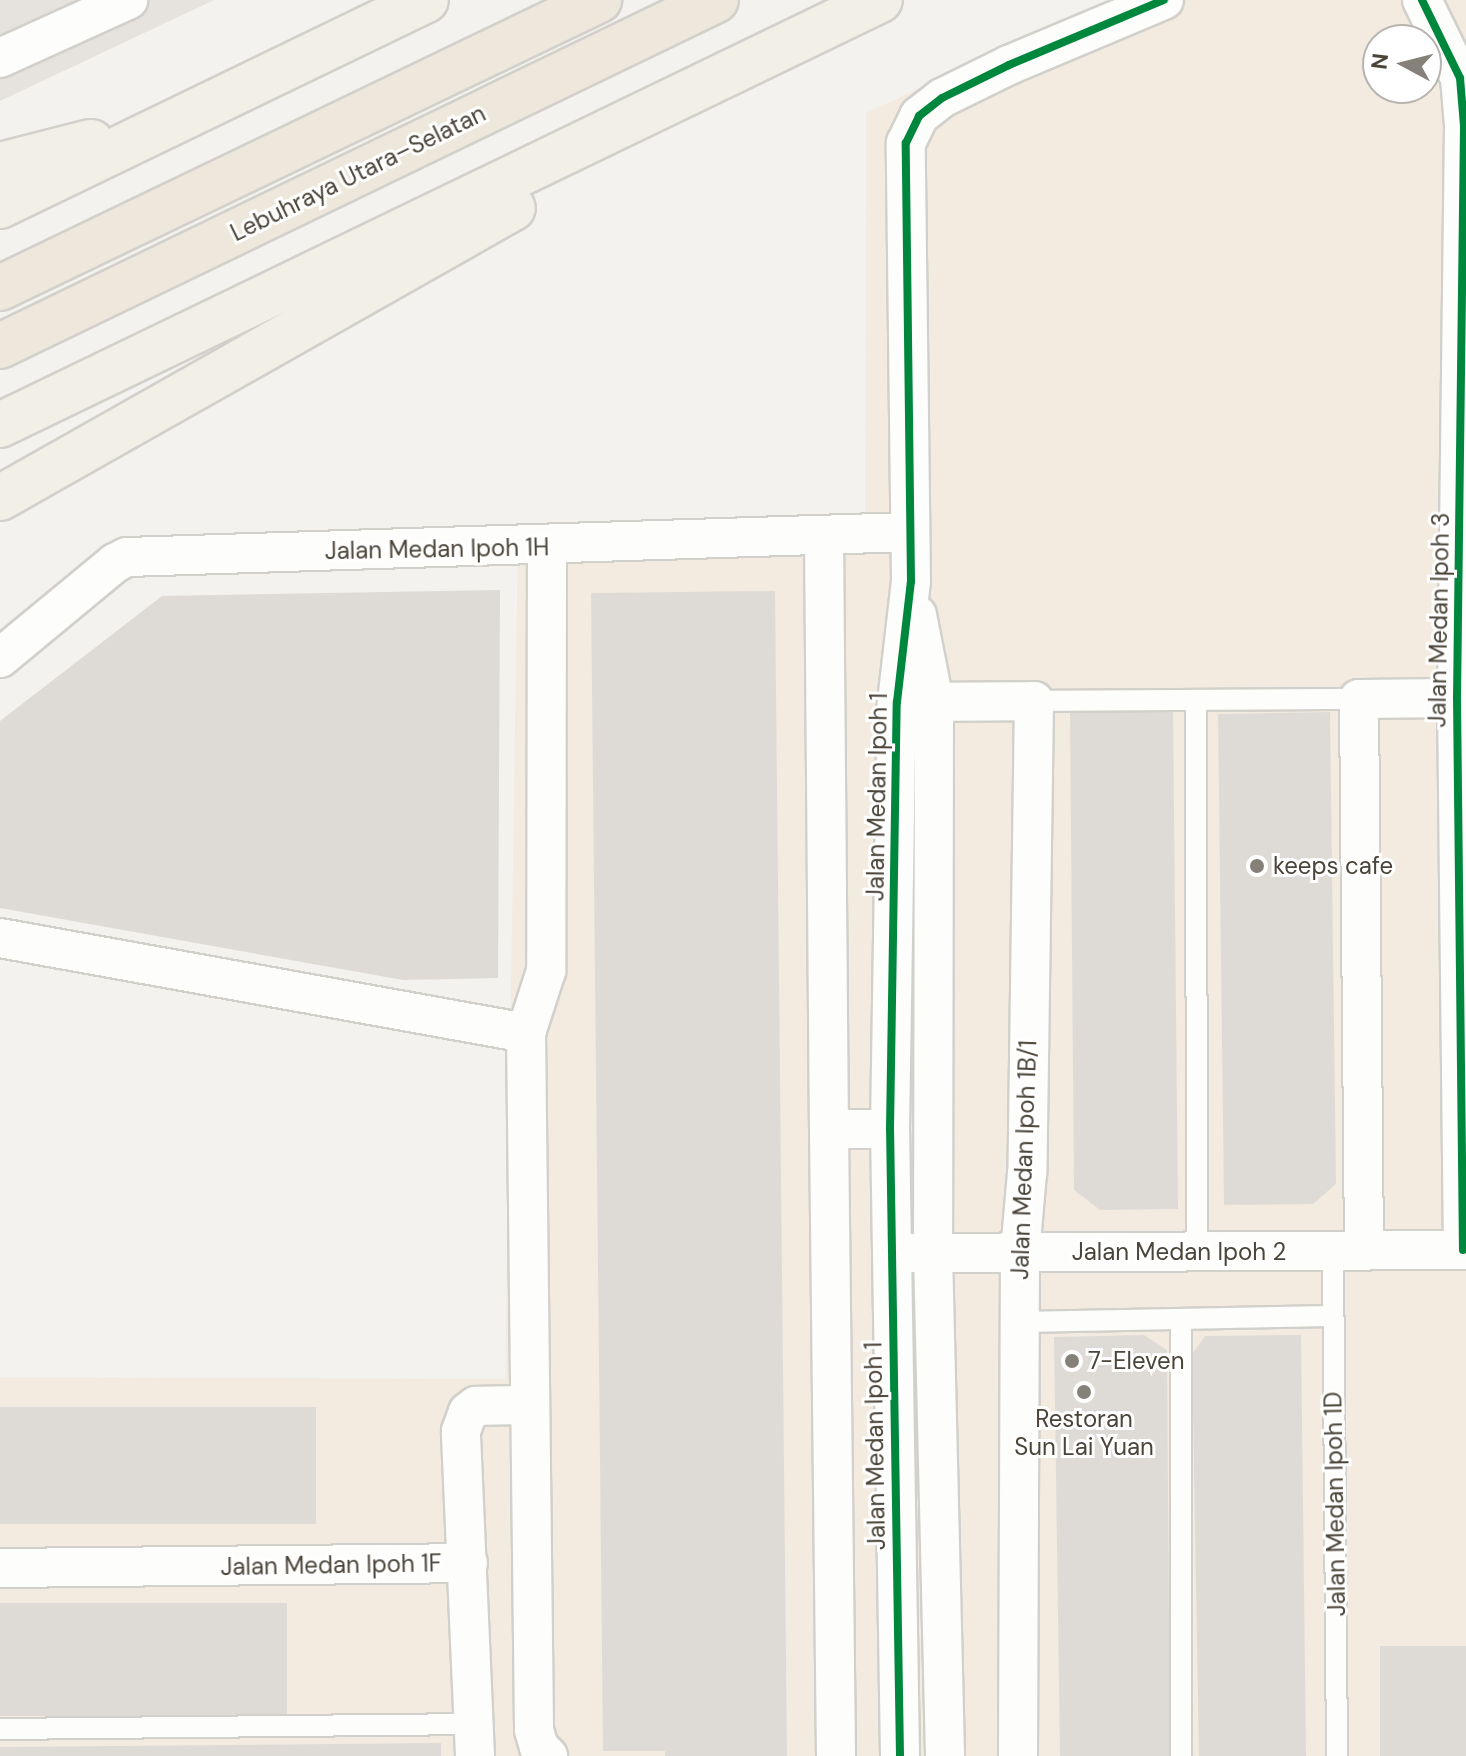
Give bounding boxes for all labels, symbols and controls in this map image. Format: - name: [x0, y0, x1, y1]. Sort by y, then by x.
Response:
- north arrow: [1362, 24, 1442, 104]
- text: N: [1364, 52, 1395, 71]
- street label: Lebuhraya Utara–Selatan: [226, 99, 490, 247]
- street label: Jalan Medan Ipoh 3: [1423, 512, 1455, 728]
- street label: Jalan Medan Ipoh 1H: [324, 533, 550, 565]
- street label: Jalan Medan Ipoh 1: [861, 693, 893, 901]
- place label: keeps cafe: [1273, 852, 1393, 880]
- marker: keeps cafe: [1248, 857, 1266, 875]
- street label: Jalan Medan Ipoh 1B/1: [1005, 1040, 1043, 1280]
- street label: Jalan Medan Ipoh 2: [1072, 1238, 1286, 1266]
- street label: Jalan Medan Ipoh 1: [859, 1342, 891, 1550]
- place label: 7-Eleven: [1088, 1347, 1185, 1375]
- marker: 7-Eleven: [1063, 1352, 1081, 1370]
- marker: Restoran Sun Lai Yuan: [1075, 1383, 1093, 1401]
- street label: Jalan Medan Ipoh 1D: [1319, 1391, 1351, 1617]
- place label: Restoran Sun Lai Yuan: [1014, 1405, 1154, 1461]
- street label: Jalan Medan Ipoh 1F: [220, 1549, 442, 1581]

